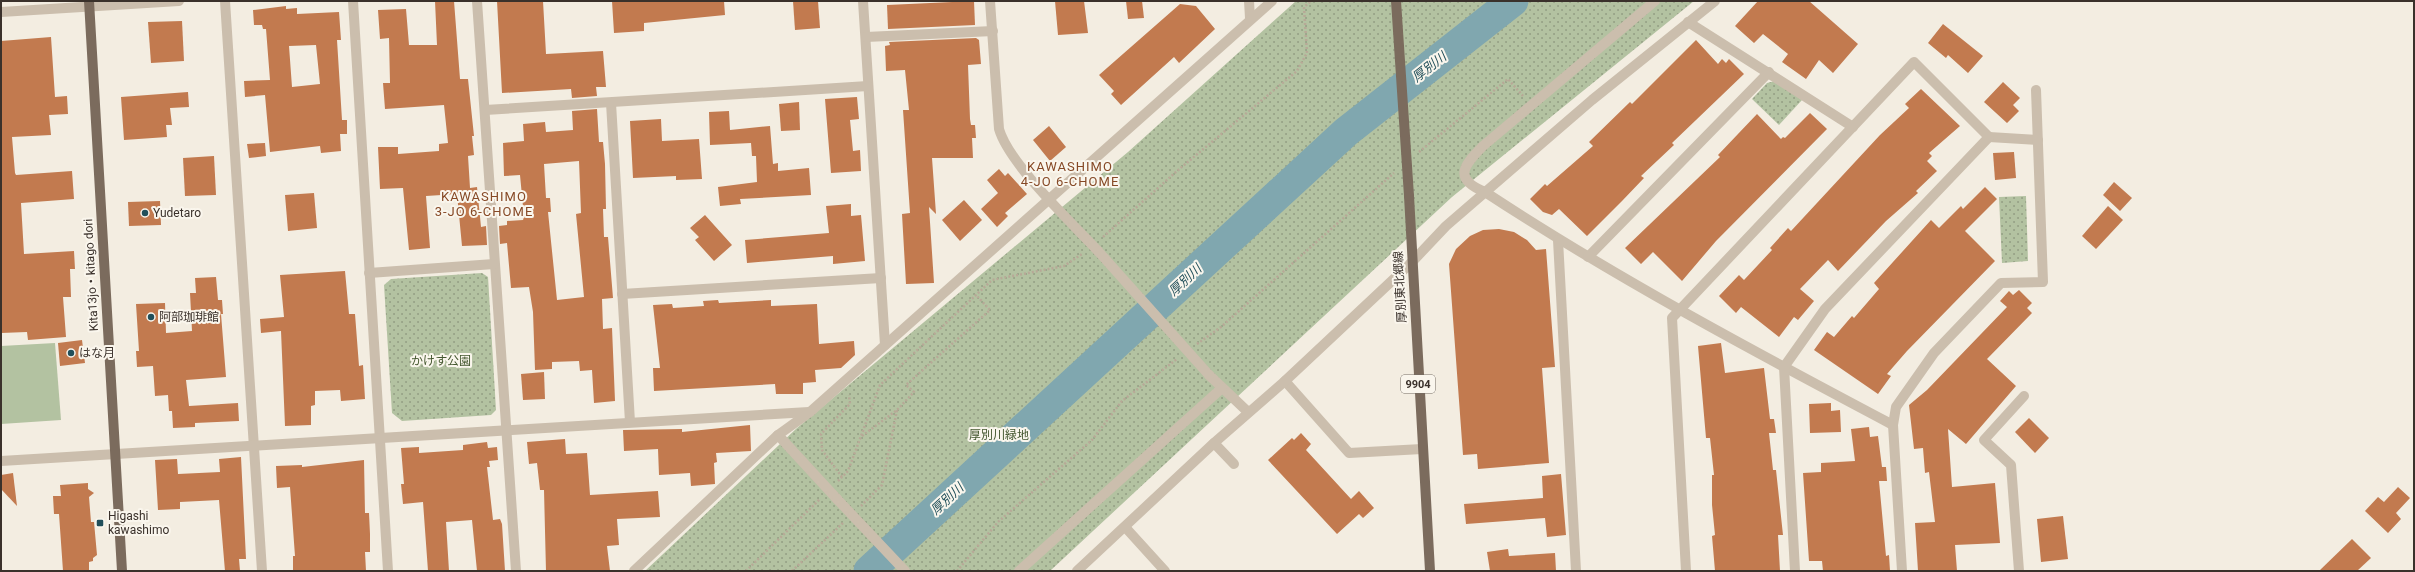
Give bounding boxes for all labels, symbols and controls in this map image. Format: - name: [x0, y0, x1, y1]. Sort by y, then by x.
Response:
- water label: 厚別川: [1409, 48, 1451, 85]
- district label: KAWASHIMO 4-JO 6-CHOME: [1021, 159, 1119, 189]
- district label: KAWASHIMO 3-JO 6-CHOME: [435, 189, 533, 219]
- place label: Yudetaro: [153, 206, 201, 220]
- marker: Yudetaro: [140, 208, 150, 218]
- street label: Kita13jo・kitago dori: [81, 218, 101, 332]
- street label: 厚別東北郷線: [1391, 251, 1409, 323]
- water label: 厚別川: [1166, 260, 1206, 299]
- place label: 阿部珈琲館: [159, 310, 219, 324]
- marker: 阿部珈琲館: [146, 312, 156, 322]
- place label: はな月: [79, 346, 115, 360]
- marker: はな月: [66, 348, 76, 358]
- park label: かけす公園: [411, 354, 471, 368]
- road number: 9904: [1401, 375, 1435, 393]
- park label: 厚別川緑地: [969, 428, 1029, 442]
- water label: 厚別川: [928, 479, 968, 518]
- place label: Higashi kawashimo: [108, 509, 169, 537]
- marker: Higashi kawashimo: [95, 518, 105, 528]

